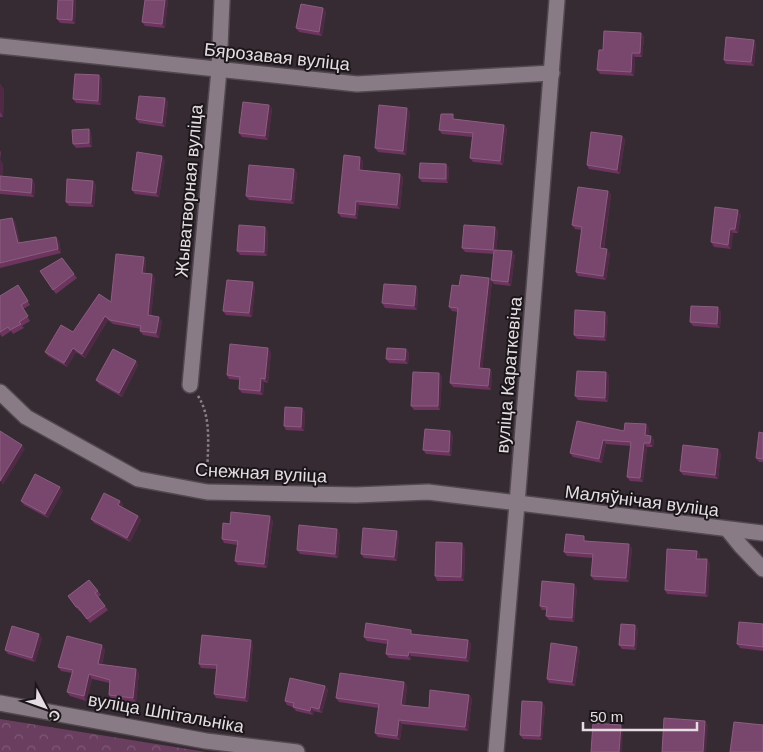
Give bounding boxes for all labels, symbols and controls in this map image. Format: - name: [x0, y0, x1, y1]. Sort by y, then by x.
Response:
- street label: Бярозавая вуліца: [203, 39, 352, 75]
- street label: Жыватворная вуліца: [171, 103, 207, 278]
- street label: вуліца Караткевіча: [492, 295, 526, 454]
- street label: Снежная вуліца: [195, 460, 328, 486]
- street label: Маляўнічая вуліца: [564, 482, 721, 520]
- north arrow: [20, 682, 70, 732]
- street label: вуліца Шпітальніка: [86, 689, 247, 737]
- scale bar: [583, 700, 697, 732]
- text: С: [45, 706, 64, 725]
- text: 50 m: [590, 708, 623, 725]

